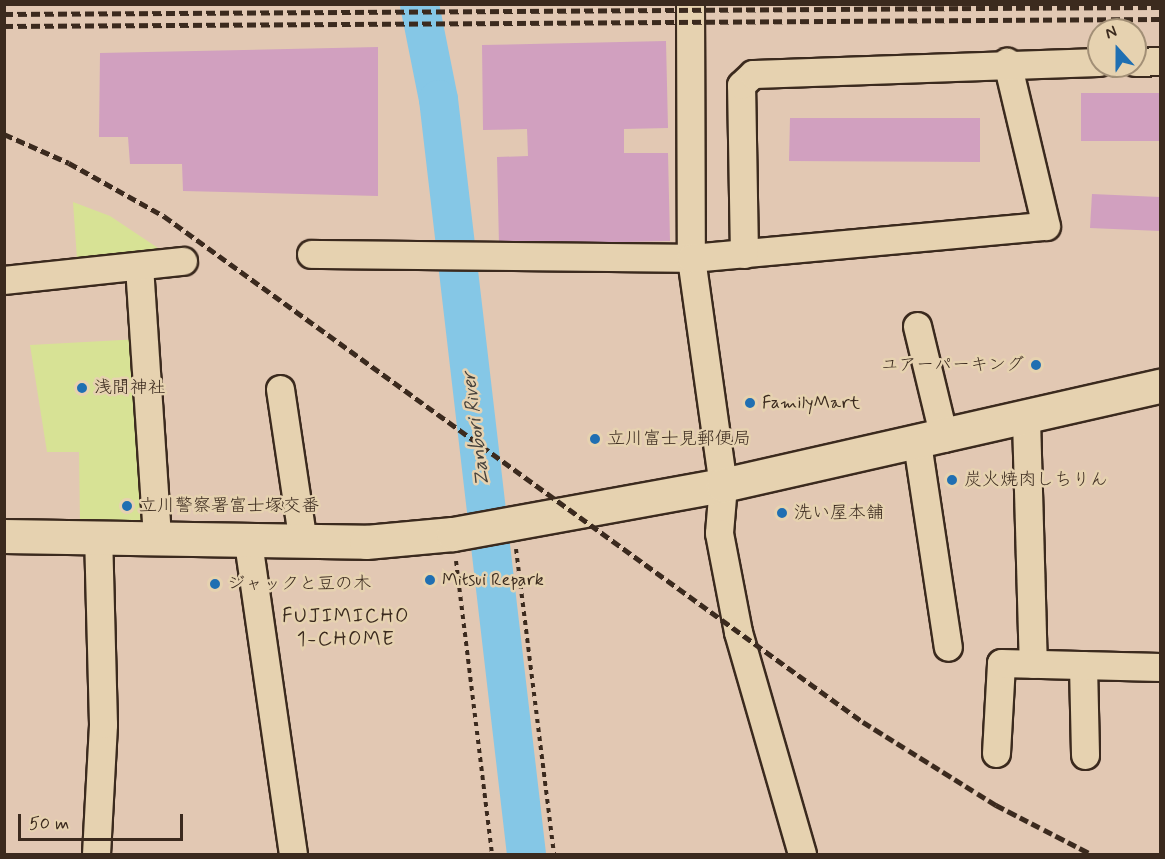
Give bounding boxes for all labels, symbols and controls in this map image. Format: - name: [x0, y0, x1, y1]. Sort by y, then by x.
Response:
- north arrow: [1087, 18, 1147, 78]
- text: N: [1102, 21, 1120, 44]
- place label: ユアーパーキング: [881, 354, 1024, 376]
- marker: ユアーパーキング: [1029, 358, 1043, 372]
- water label: Zanbori River: [457, 369, 495, 489]
- place label: 浅間神社: [94, 377, 166, 399]
- marker: 浅間神社: [75, 381, 89, 395]
- place label: FamilyMart: [762, 392, 860, 414]
- marker: FamilyMart: [743, 396, 757, 410]
- place label: 立川富士見郵便局: [607, 428, 751, 450]
- marker: 立川富士見郵便局: [588, 432, 602, 446]
- place label: 炭火焼肉しちりん: [964, 469, 1108, 491]
- marker: 炭火焼肉しちりん: [945, 473, 959, 487]
- place label: 立川警察署富士塚交番: [139, 495, 319, 517]
- marker: 立川警察署富士塚交番: [120, 499, 134, 513]
- place label: 洗い屋本舗: [794, 502, 884, 524]
- marker: 洗い屋本舗: [775, 506, 789, 520]
- place label: Mitsui Repark: [442, 569, 544, 591]
- place label: ジャックと豆の木: [227, 573, 371, 595]
- marker: Mitsui Repark: [423, 573, 437, 587]
- marker: ジャックと豆の木: [208, 577, 222, 591]
- district label: FUJIMICHO 1-CHOME: [286, 605, 406, 652]
- scale bar: [21, 802, 186, 840]
- text: 50 m: [29, 812, 69, 836]

